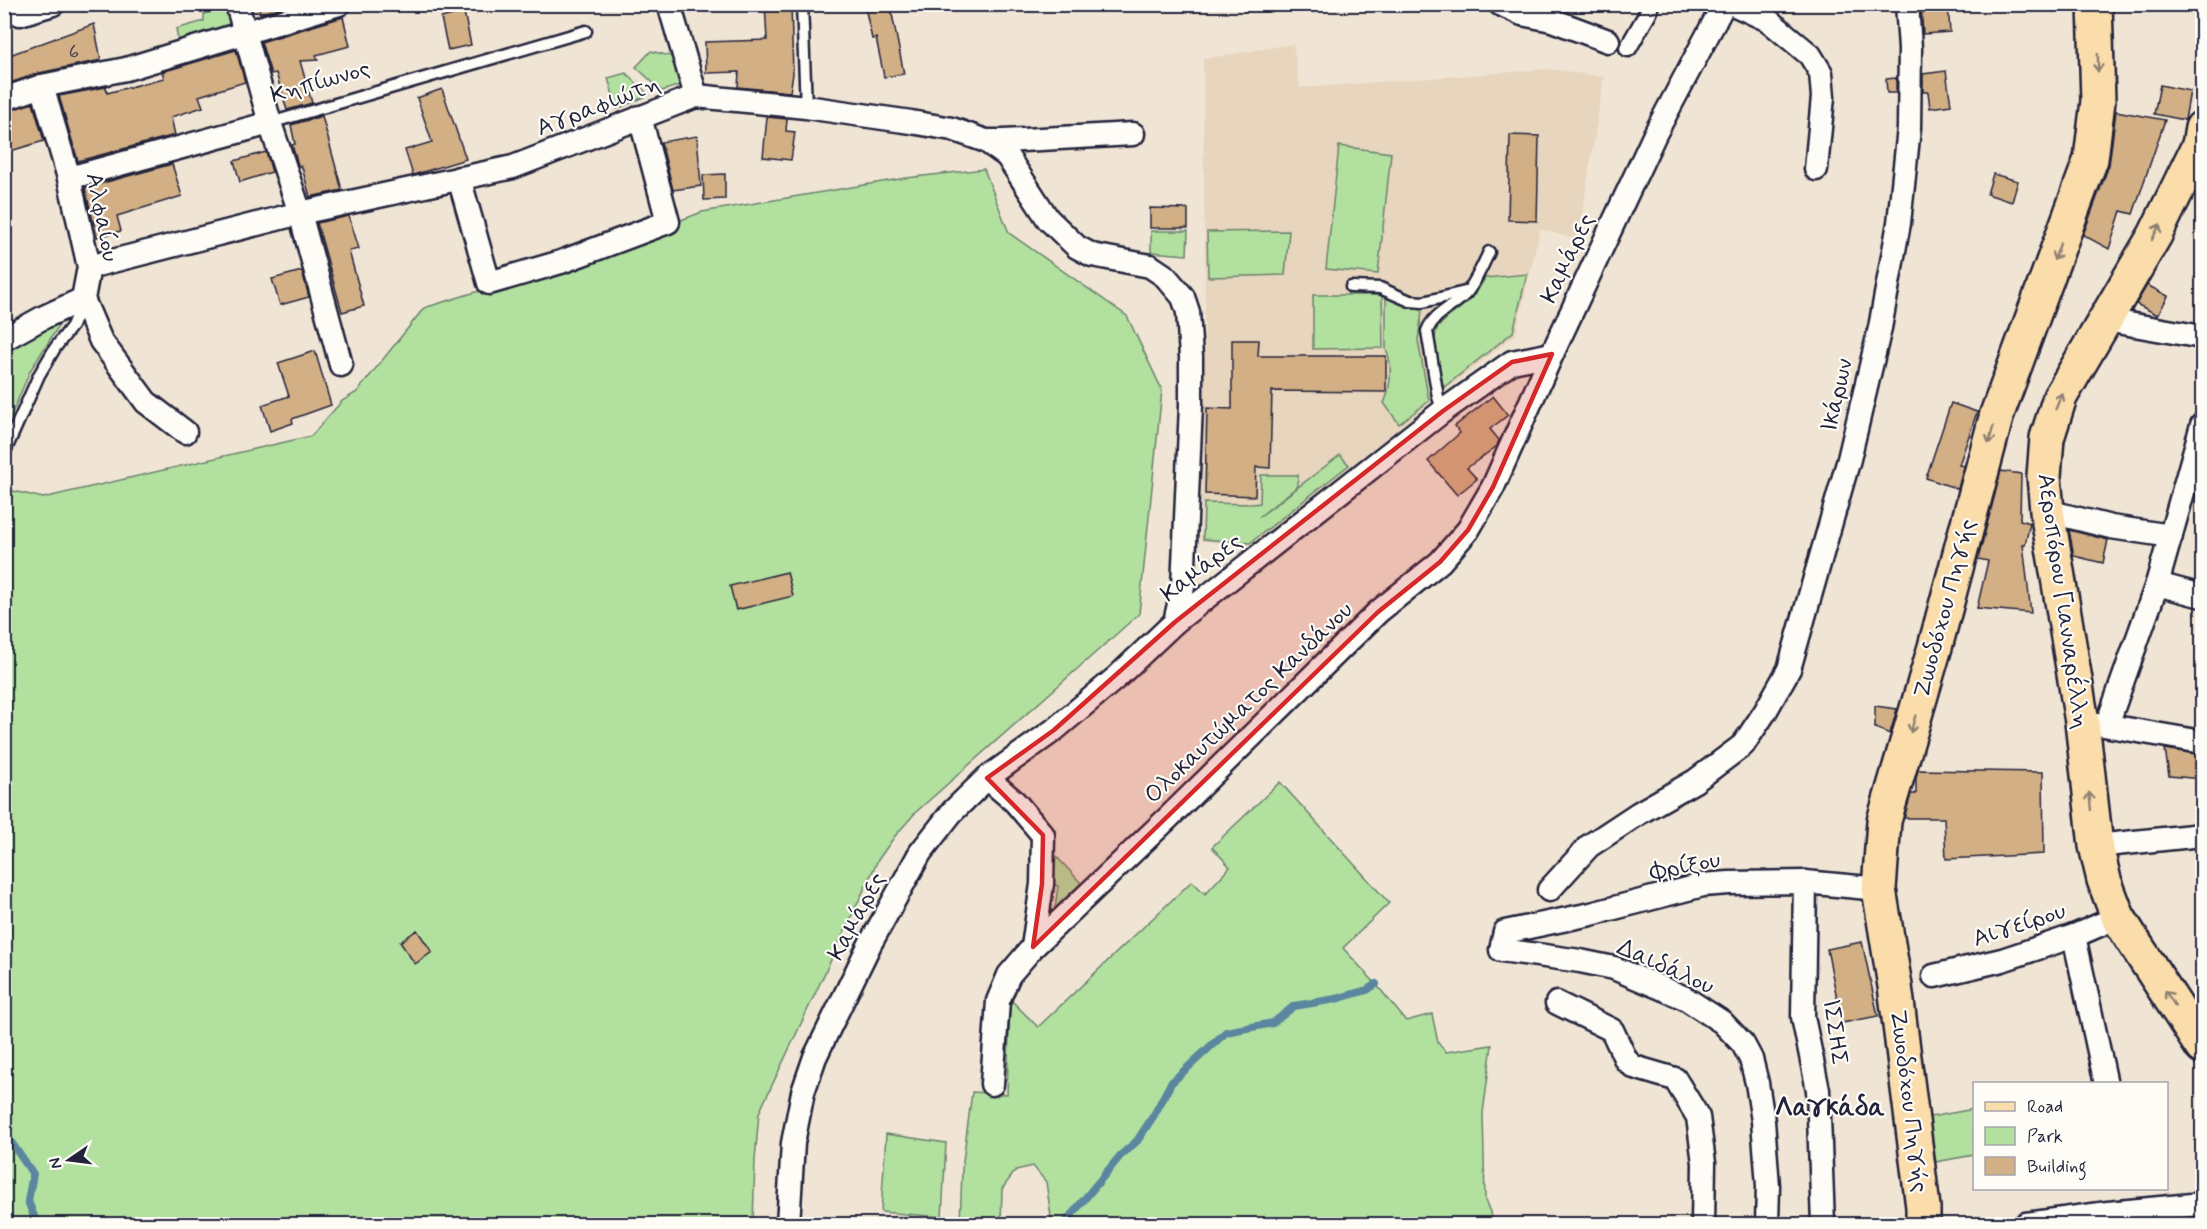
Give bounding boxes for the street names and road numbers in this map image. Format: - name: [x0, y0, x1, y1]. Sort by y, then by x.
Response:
- street label: Κηπίωνος: [267, 53, 374, 111]
- street label: Αγραφιώτη: [532, 69, 665, 144]
- street label: Αλφαίου: [78, 170, 125, 265]
- street label: Καμάρες: [1534, 209, 1603, 309]
- street label: Ικάρων: [1814, 356, 1861, 435]
- street label: Αεροπόρου Γιανναρέλλη: [2029, 471, 2097, 731]
- street label: Ζωοδόχου Πηγής: [1907, 516, 1984, 701]
- street label: Καμάρες: [1155, 527, 1249, 610]
- street label: Ολοκαυτώματος Κανδάνου: [1138, 595, 1360, 811]
- street label: Φρίξου: [1647, 844, 1723, 889]
- street label: Καμάρες: [821, 867, 893, 966]
- street label: Αιγείρου: [1969, 896, 2070, 955]
- street label: Δαιδάλου: [1612, 932, 1719, 1003]
- street label: ΙΣΣΗΣ: [1814, 997, 1855, 1068]
- street label: Ζωοδόχου Πηγής: [1882, 1008, 1935, 1194]

